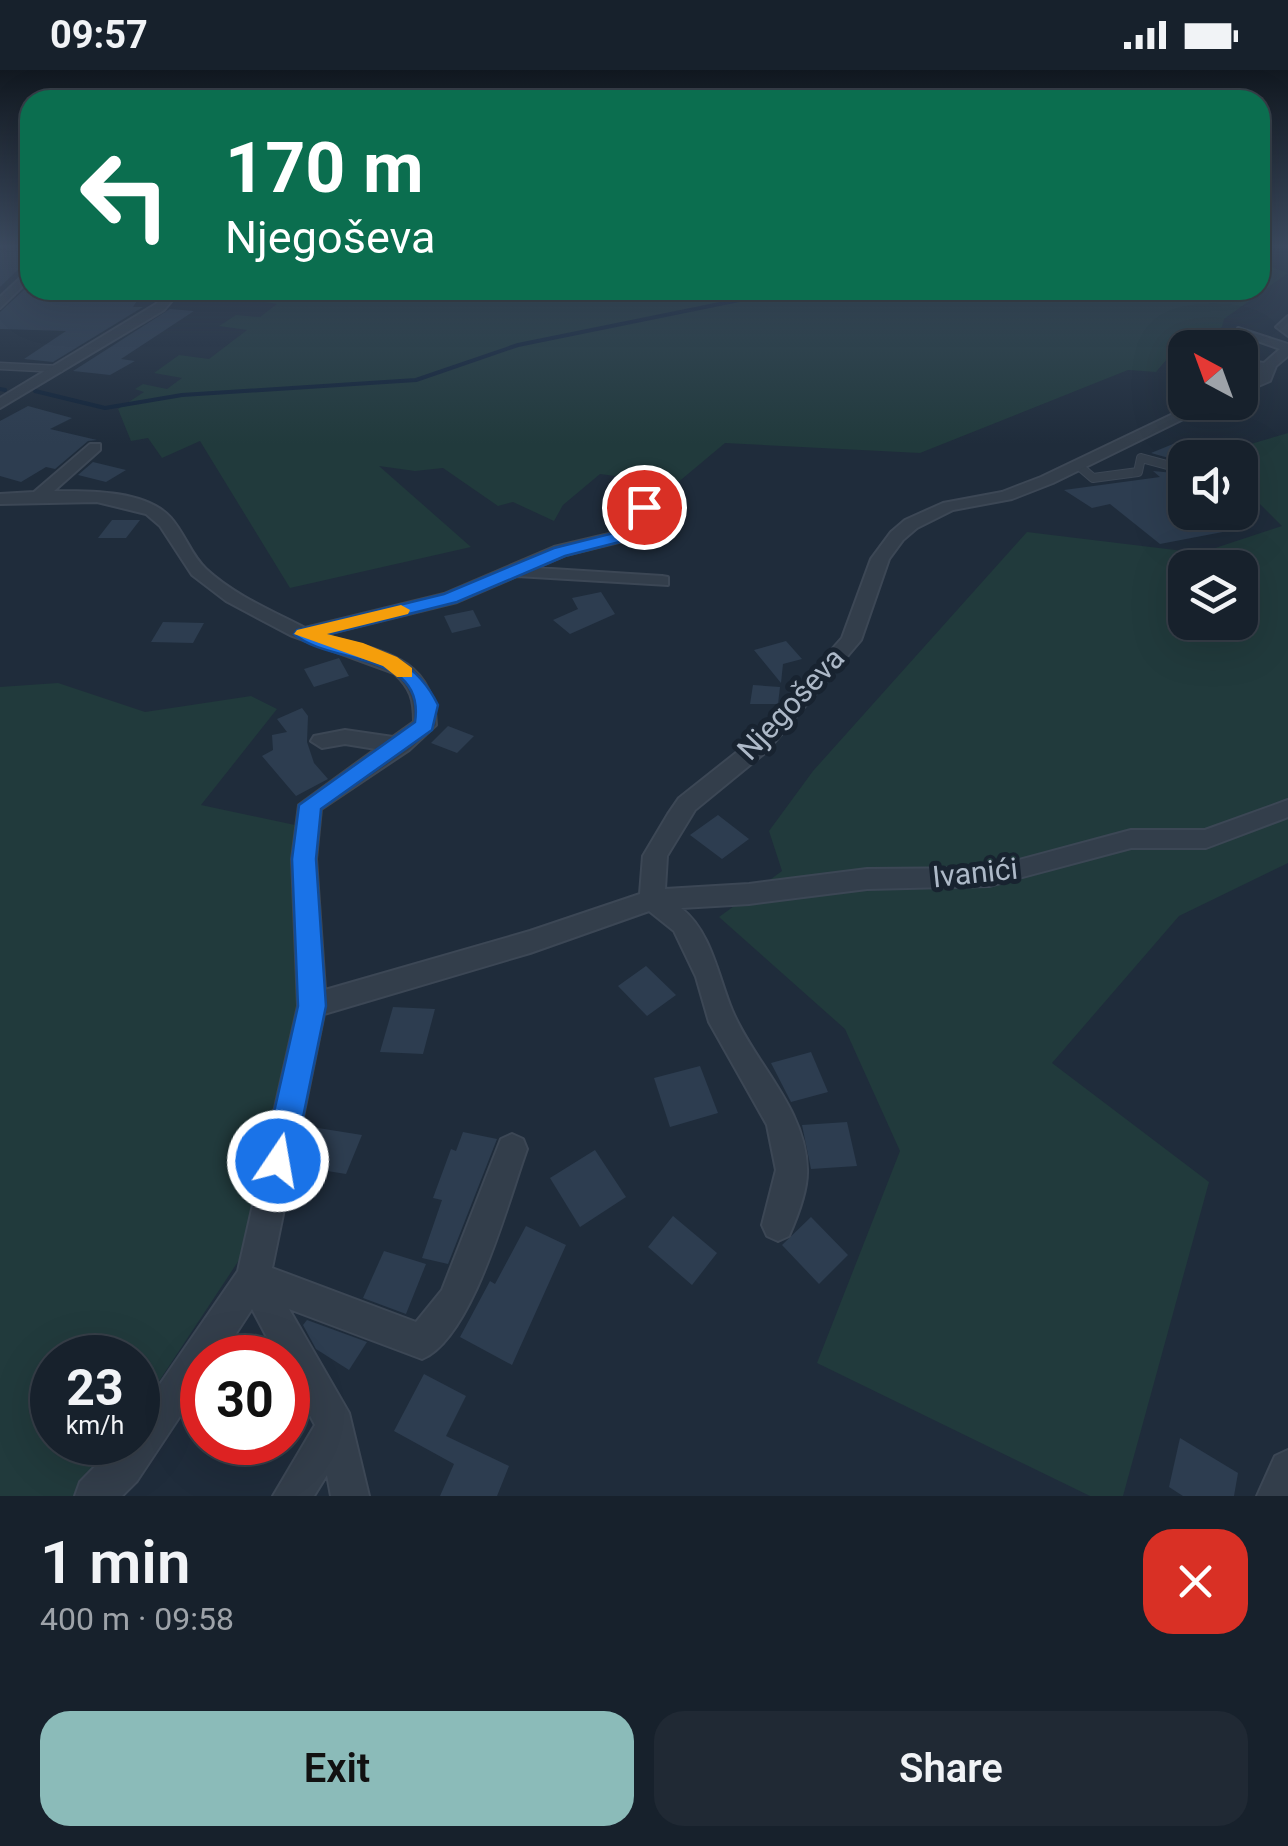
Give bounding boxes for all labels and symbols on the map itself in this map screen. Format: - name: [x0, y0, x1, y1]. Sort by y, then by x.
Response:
- north arrow: [1168, 330, 1258, 420]
- pin: [602, 465, 687, 550]
- street label: Njegoševa: [730, 640, 851, 767]
- street label: Ivanići: [931, 851, 1019, 894]
- position arrow: [226, 1109, 330, 1213]
- speed limit sign: 30: [180, 1335, 310, 1465]

